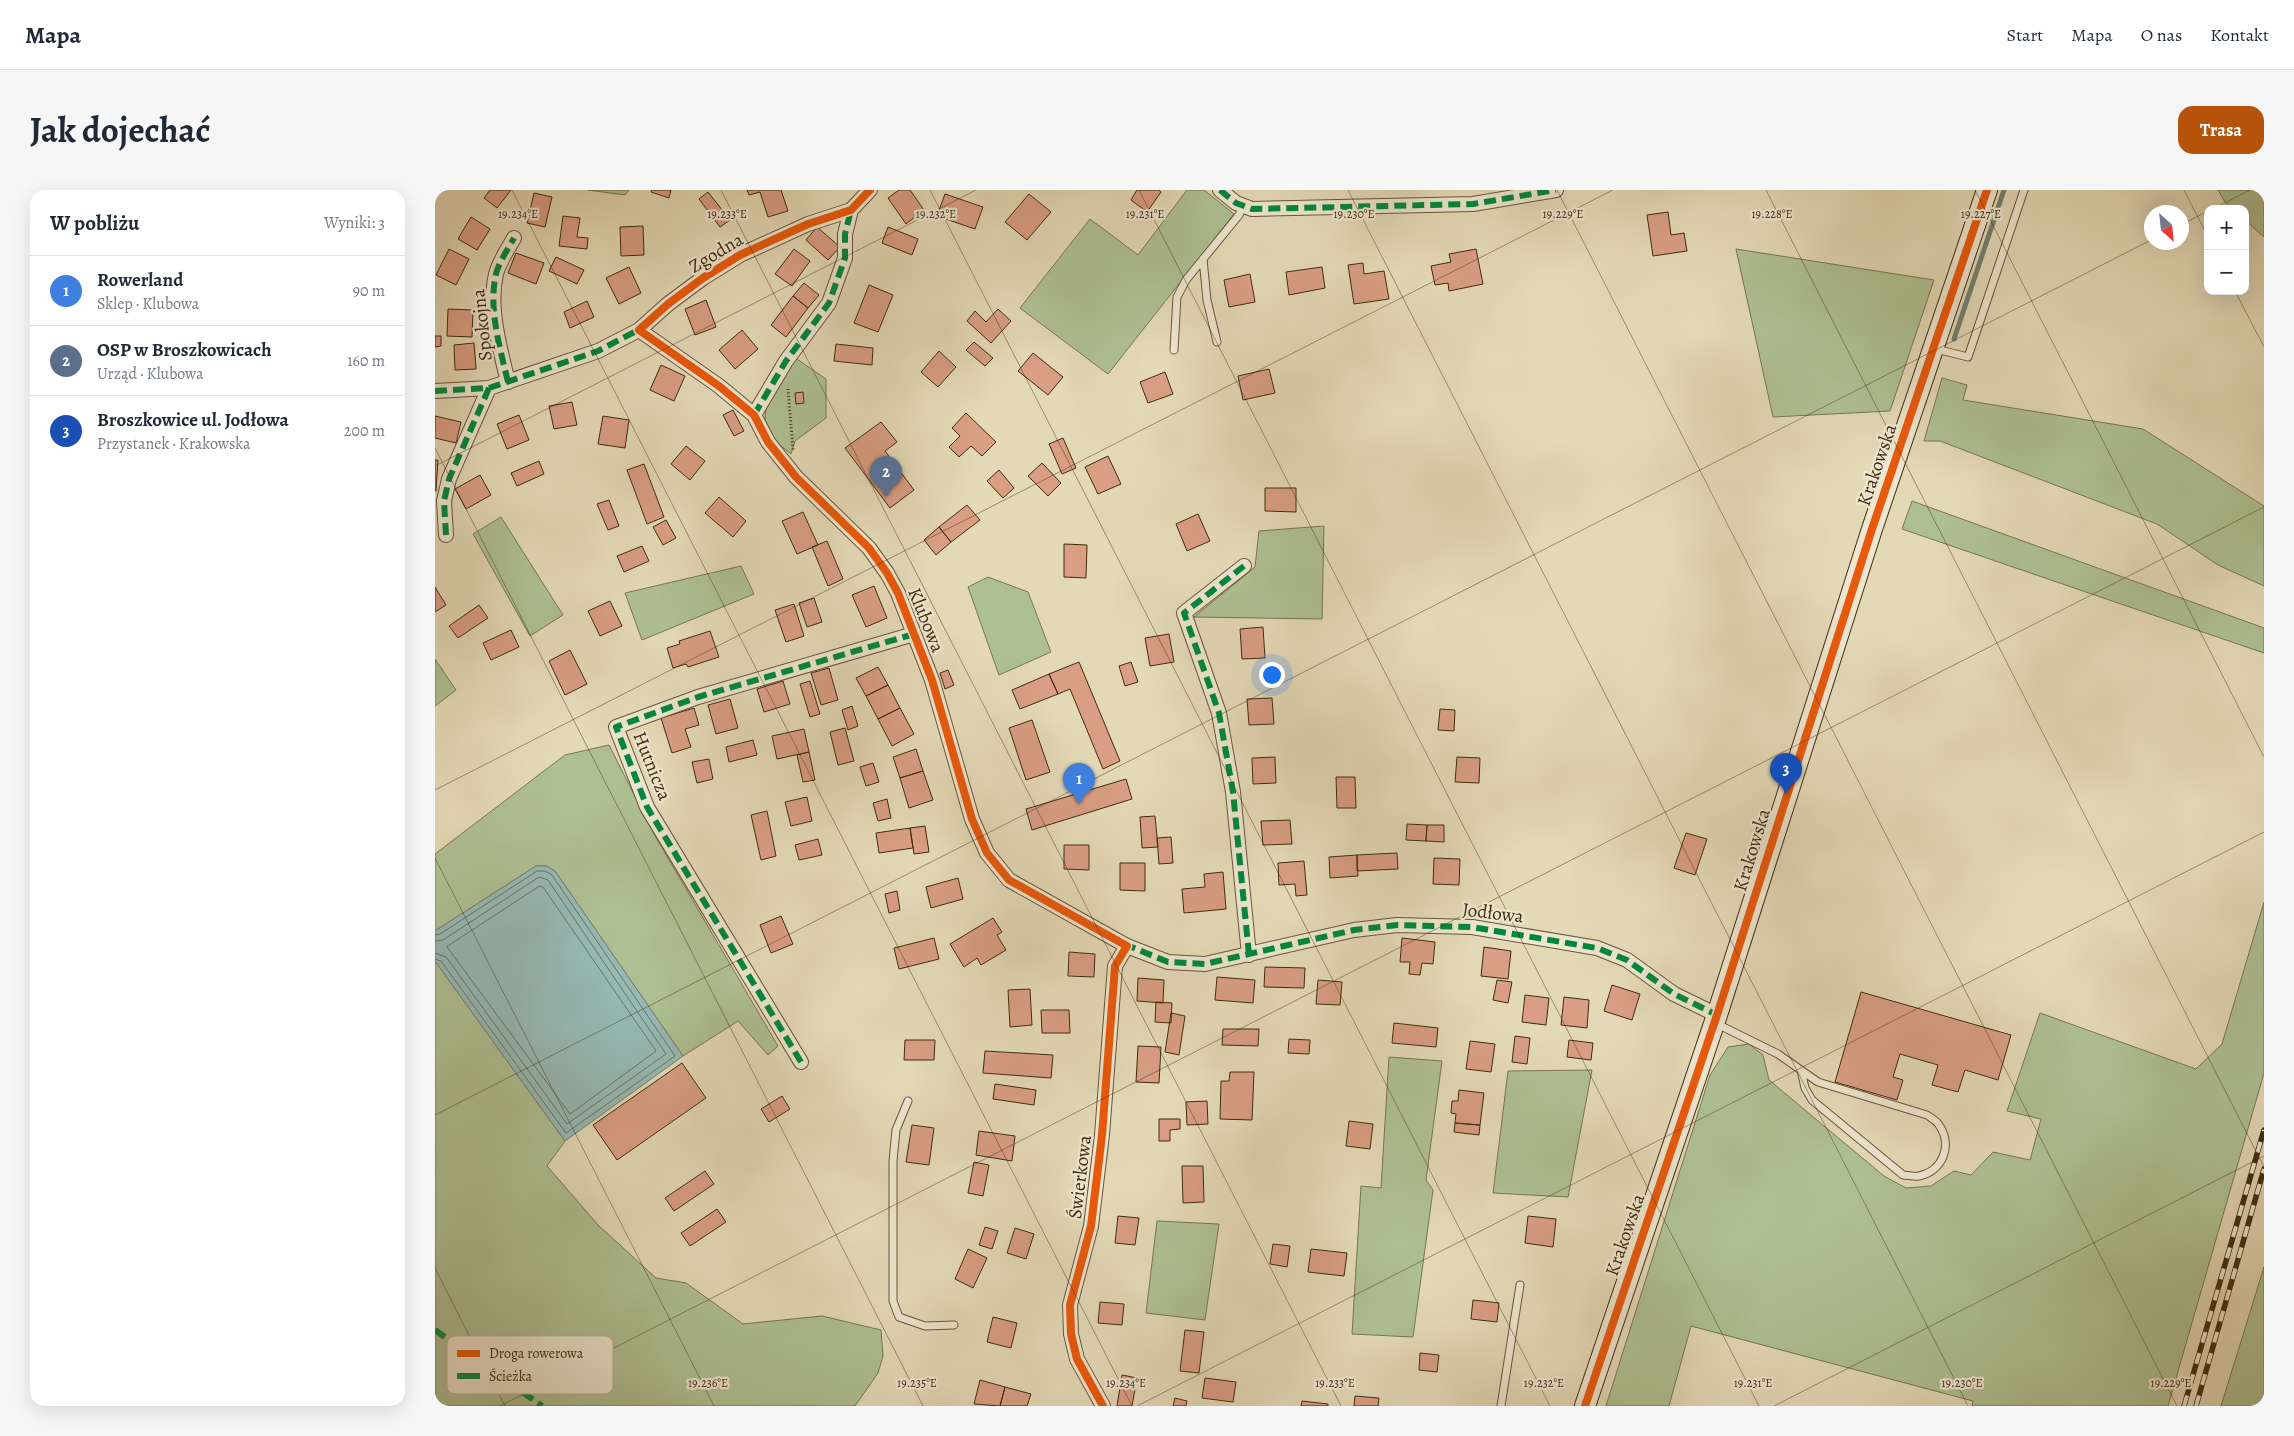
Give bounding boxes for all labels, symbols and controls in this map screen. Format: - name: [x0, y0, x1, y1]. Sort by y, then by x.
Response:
- text: Mapa: [25, 19, 81, 51]
- text: Start: [2007, 23, 2043, 47]
- text: Mapa: [2071, 23, 2113, 47]
- text: O nas: [2141, 23, 2182, 47]
- text: Kontakt: [2210, 23, 2269, 47]
- text: Jak dojechać: [30, 106, 210, 154]
- button: Trasa: [2178, 106, 2264, 154]
- north arrow: [2144, 205, 2189, 250]
- map controls: [2204, 205, 2249, 295]
- button: +: [2204, 205, 2249, 250]
- text: 19.234°E: [498, 206, 538, 222]
- text: 19.233°E: [707, 206, 747, 222]
- text: 19.232°E: [916, 206, 956, 222]
- text: 19.231°E: [1126, 206, 1164, 222]
- text: 19.230°E: [1333, 206, 1375, 222]
- text: 19.229°E: [1543, 206, 1583, 222]
- text: 19.228°E: [1751, 206, 1793, 222]
- text: 19.227°E: [1961, 206, 2001, 222]
- text: W pobliżu: [50, 209, 139, 237]
- text: Wyniki: 3: [324, 212, 385, 234]
- street label: Zgodna: [684, 227, 748, 279]
- button: −: [2204, 250, 2249, 295]
- text: Rowerland: [97, 267, 183, 293]
- text: 1: [63, 280, 69, 302]
- text: 90 m: [353, 280, 385, 302]
- street label: Spokojna: [465, 288, 499, 362]
- text: Sklep · Klubowa: [97, 293, 199, 315]
- text: OSP w Broszkowicach: [97, 337, 272, 363]
- text: 2: [62, 350, 70, 372]
- text: 160 m: [347, 350, 385, 372]
- text: Urząd · Klubowa: [97, 363, 204, 385]
- text: Broszkowice ul. Jodłowa: [97, 407, 289, 433]
- text: 3: [63, 420, 69, 442]
- text: 200 m: [344, 420, 385, 442]
- street label: Krakowska: [1851, 420, 1903, 509]
- text: Przystanek · Krakowska: [97, 433, 250, 455]
- pin: 2: [870, 456, 902, 497]
- street label: Klubowa: [901, 584, 951, 656]
- your location: [1259, 662, 1285, 688]
- street label: Hutnicza: [626, 728, 678, 805]
- pin: 3: [1770, 753, 1802, 794]
- pin: 1: [1063, 763, 1095, 804]
- street label: Krakowska: [1727, 805, 1777, 894]
- street label: Jodłowa: [1461, 896, 1525, 930]
- street label: Świerkowa: [1062, 1133, 1098, 1220]
- street label: Krakowska: [1599, 1190, 1651, 1279]
- legend: [447, 1336, 613, 1394]
- text: Droga rowerowa: [489, 1344, 584, 1363]
- text: Ścieżka: [489, 1367, 532, 1386]
- text: 19.236°E: [688, 1375, 728, 1391]
- text: 19.235°E: [897, 1375, 937, 1391]
- text: 19.234°E: [1106, 1375, 1146, 1391]
- text: 19.233°E: [1315, 1375, 1355, 1391]
- text: 19.232°E: [1524, 1375, 1564, 1391]
- text: 19.231°E: [1734, 1375, 1772, 1391]
- text: 19.230°E: [1941, 1375, 1983, 1391]
- text: 19.229°E: [2151, 1375, 2191, 1391]

